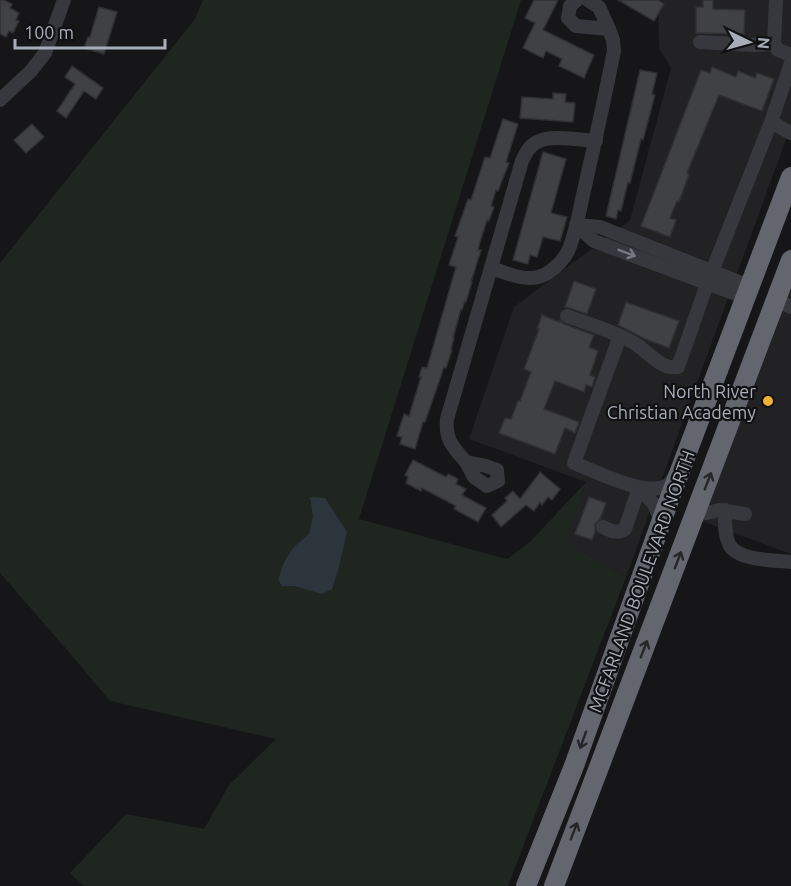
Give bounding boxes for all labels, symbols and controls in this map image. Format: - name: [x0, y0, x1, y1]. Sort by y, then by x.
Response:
- scale bar: [15, 12, 165, 50]
- north arrow: [719, 12, 779, 72]
- text: 100 m: [24, 22, 74, 42]
- text: N: [754, 37, 773, 50]
- one-way arrow: [617, 248, 635, 259]
- place label: North River Christian Academy: [607, 381, 756, 422]
- marker: North River Christian Academy: [761, 394, 775, 408]
- street label: MCFARLAND BOULEVARD NORTH: [584, 447, 698, 715]
- one-way arrow: [703, 472, 714, 490]
- one-way arrow: [673, 551, 684, 569]
- one-way arrow: [639, 640, 650, 659]
- one-way arrow: [577, 730, 588, 749]
- one-way arrow: [570, 822, 581, 841]

